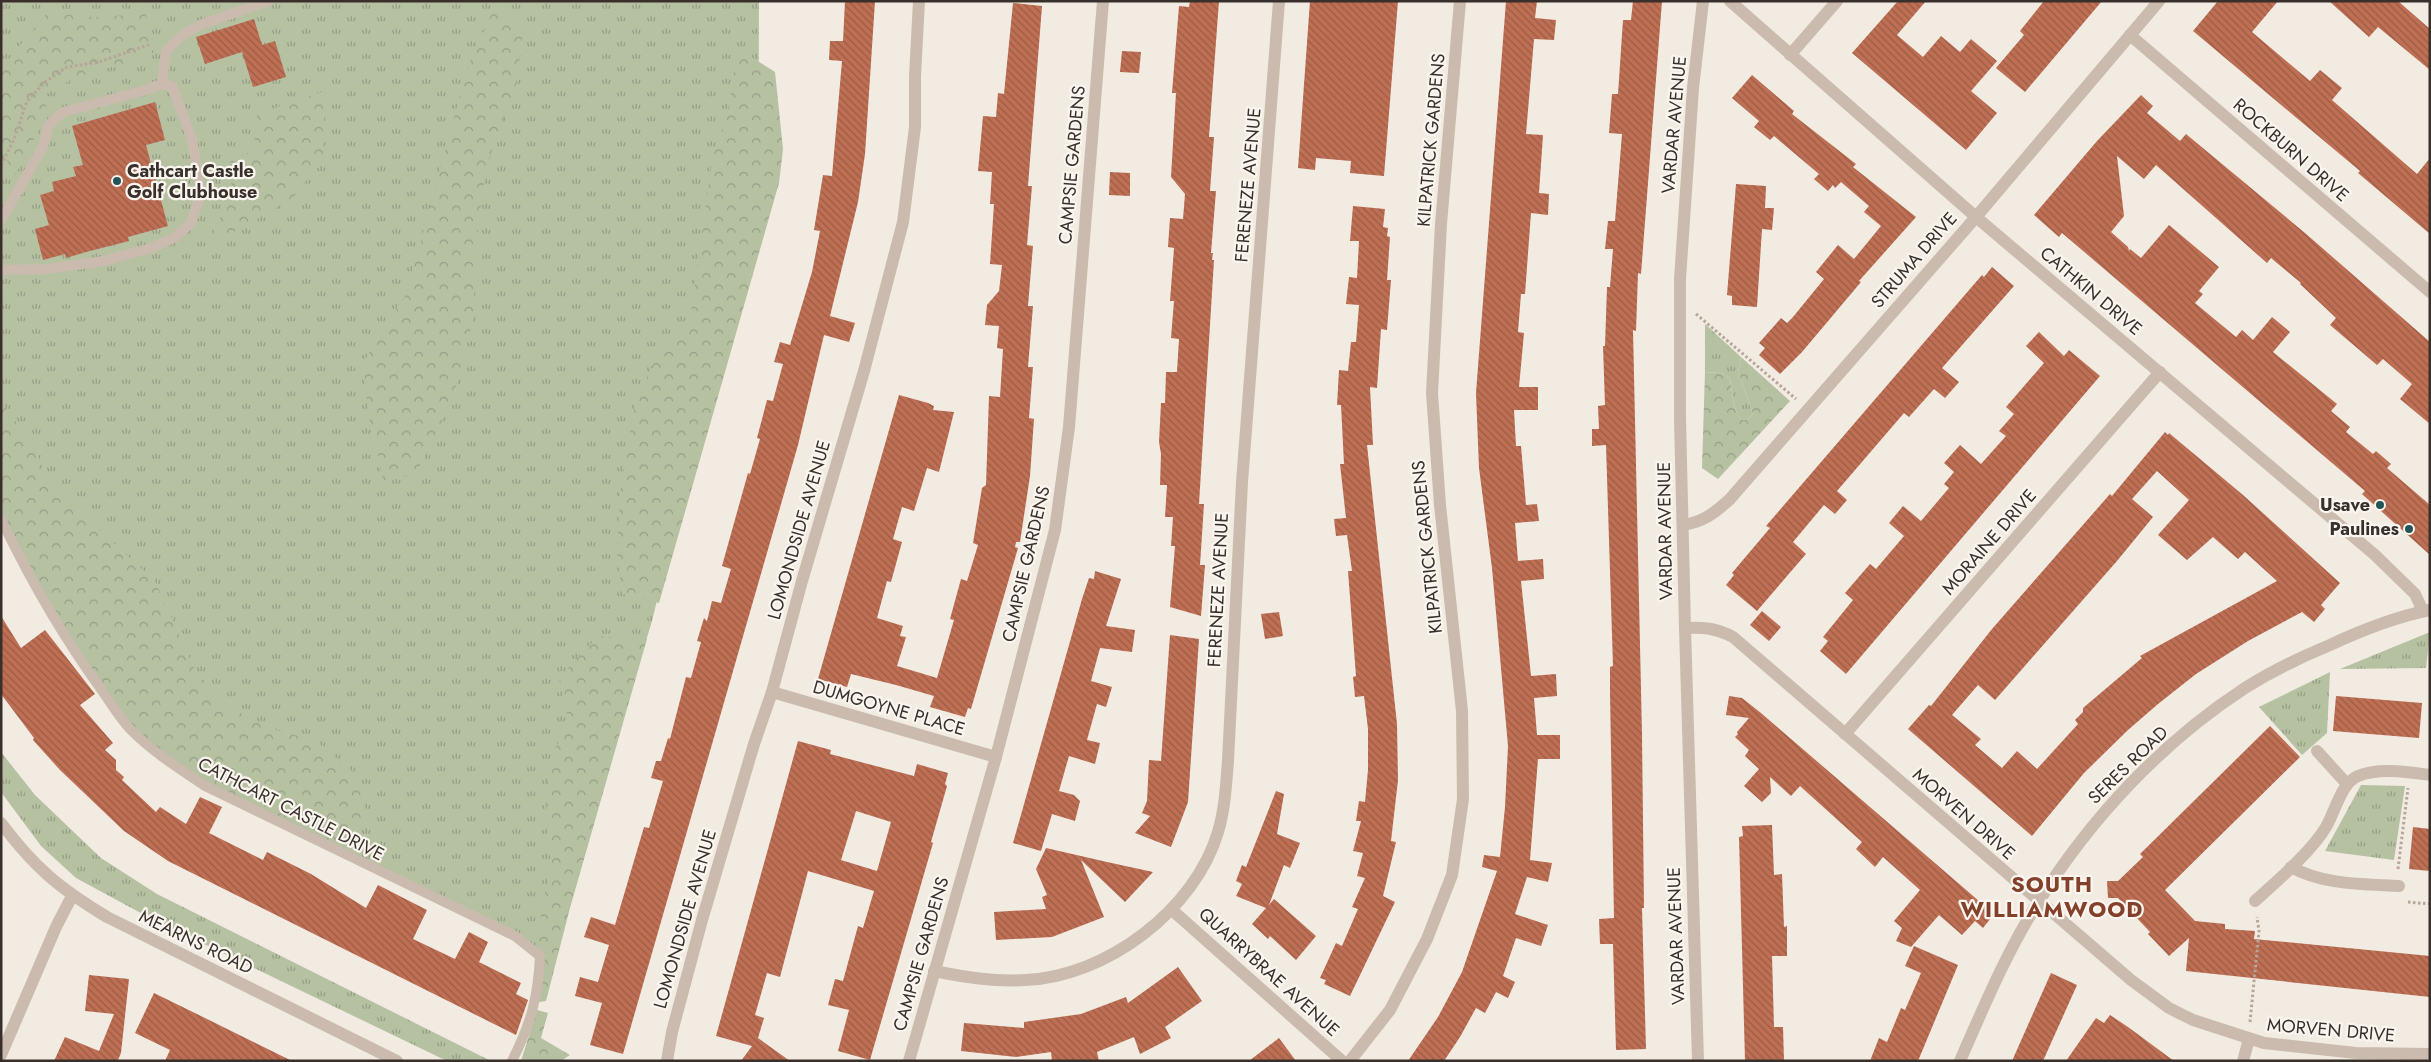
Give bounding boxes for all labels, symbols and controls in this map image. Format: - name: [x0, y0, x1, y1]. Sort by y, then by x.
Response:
- street label: KILPATRICK GARDENS: [1410, 52, 1452, 228]
- street label: VARDAR AVENUE: [1655, 55, 1693, 195]
- street label: CAMPSIE GARDENS: [1052, 84, 1092, 245]
- street label: ROCKBURN DRIVE: [2227, 92, 2355, 208]
- street label: FERENEZE AVENUE: [1228, 107, 1268, 263]
- place label: Cathcart Castle Golf Clubhouse: [127, 158, 257, 205]
- marker: Cathcart Castle Golf Clubhouse: [111, 175, 123, 187]
- street label: STRUMA DRIVE: [1865, 206, 1963, 314]
- street label: CATHKIN DRIVE: [2034, 240, 2148, 342]
- street label: LOMONDSIDE AVENUE: [761, 437, 837, 623]
- street label: KILPATRICK GARDENS: [1405, 459, 1449, 635]
- street label: VARDAR AVENUE: [1651, 462, 1679, 600]
- street label: CAMPSIE GARDENS: [995, 483, 1057, 645]
- street label: MORAINE DRIVE: [1936, 483, 2042, 601]
- place label: Usave: [2320, 492, 2370, 518]
- marker: Usave: [2374, 499, 2386, 511]
- street label: FERENEZE AVENUE: [1201, 512, 1235, 668]
- place label: Paulines: [2330, 516, 2399, 542]
- marker: Paulines: [2403, 523, 2415, 535]
- street label: DUMGOYNE PLACE: [810, 674, 968, 742]
- street label: SERES ROAD: [2082, 720, 2174, 810]
- street label: CATHCART CASTLE DRIVE: [193, 751, 389, 867]
- street label: MORVEN DRIVE: [1907, 762, 2021, 866]
- street label: LOMONDSIDE AVENUE: [647, 826, 723, 1012]
- street label: VARDAR AVENUE: [1661, 867, 1691, 1005]
- district label: SOUTH WILLIAMWOOD: [1961, 868, 2143, 925]
- street label: CAMPSIE GARDENS: [887, 874, 955, 1034]
- street label: QUARRYBRAE AVENUE: [1193, 901, 1345, 1043]
- street label: MEARNS ROAD: [135, 903, 257, 981]
- street label: MORVEN DRIVE: [2266, 1011, 2396, 1049]

